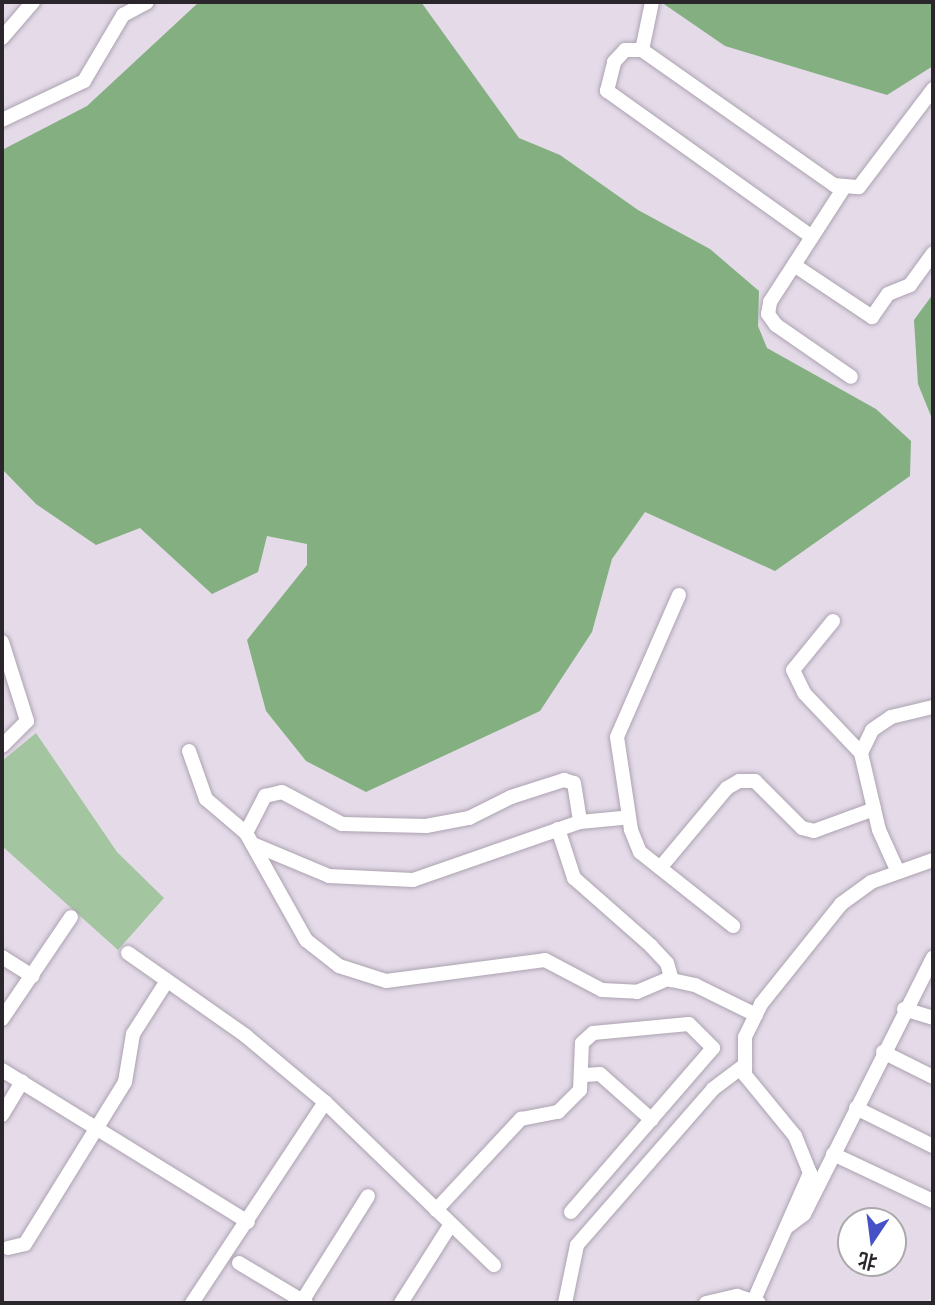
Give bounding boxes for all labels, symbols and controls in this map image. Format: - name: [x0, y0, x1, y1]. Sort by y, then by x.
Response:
- north arrow: [837, 1207, 907, 1277]
- text: 北: [856, 1248, 879, 1274]

